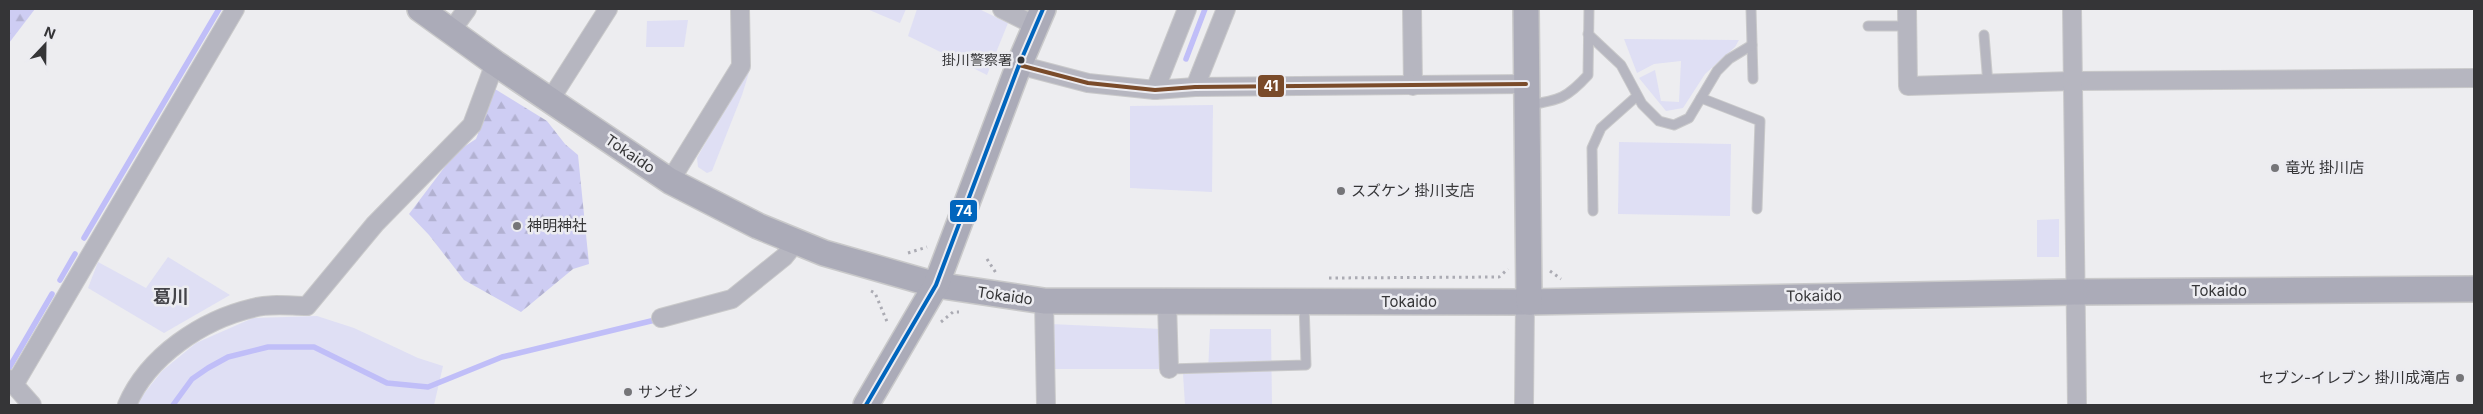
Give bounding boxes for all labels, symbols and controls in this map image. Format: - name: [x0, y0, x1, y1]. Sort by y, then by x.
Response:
- north arrow: [20, 20, 70, 70]
- text: N: [42, 23, 58, 42]
- place label: 掛川警察署: [942, 51, 1012, 68]
- marker: 掛川警察署: [1016, 55, 1026, 65]
- line badge: 41: [1257, 74, 1285, 98]
- text: 41: [1264, 77, 1278, 94]
- street label: Tokaido: [602, 130, 659, 177]
- place label: 竜光 掛川店: [2285, 158, 2364, 177]
- marker: 竜光 掛川店: [2269, 162, 2281, 174]
- place label: スズケン 掛川支店: [1351, 181, 1475, 200]
- marker: スズケン 掛川支店: [1335, 185, 1347, 197]
- line badge: 74: [949, 199, 978, 223]
- text: 74: [956, 202, 972, 219]
- place label: 神明神社: [527, 216, 587, 235]
- marker: 神明神社: [511, 220, 523, 232]
- street label: Tokaido: [2191, 281, 2247, 300]
- street label: Tokaido: [976, 282, 1034, 309]
- district label: 葛川: [153, 286, 189, 307]
- street label: Tokaido: [1786, 286, 1842, 305]
- street label: Tokaido: [1381, 292, 1437, 311]
- place label: セブン-イレブン 掛川成滝店: [2259, 368, 2450, 387]
- marker: セブン-イレブン 掛川成滝店: [2454, 372, 2466, 384]
- place label: サンゼン: [638, 382, 698, 401]
- marker: サンゼン: [622, 386, 634, 398]

